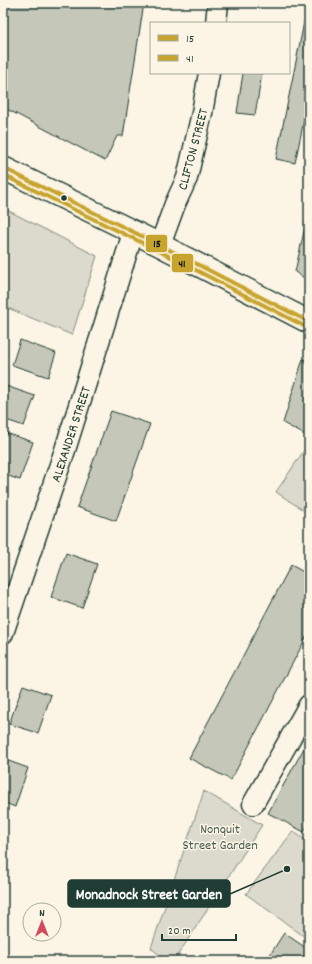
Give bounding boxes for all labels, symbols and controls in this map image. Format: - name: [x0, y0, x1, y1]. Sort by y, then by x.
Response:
- legend: [150, 22, 290, 74]
- text: 15: [186, 31, 194, 48]
- text: 41: [186, 51, 194, 68]
- street label: CLIFTON STREET: [173, 106, 215, 193]
- unlabelled marker: [59, 193, 69, 203]
- line badge: 15: [145, 234, 168, 253]
- text: 15: [153, 237, 161, 253]
- line badge: 41: [171, 253, 194, 273]
- text: 41: [179, 257, 185, 273]
- street label: ALEXANDER STREET: [47, 384, 97, 485]
- park label: Nonquit Street Garden: [182, 820, 258, 856]
- callout: Monadnock Street Garden: [68, 880, 230, 907]
- text: Monadnock Street Garden: [76, 885, 222, 907]
- north arrow: [22, 902, 62, 942]
- text: N: [39, 906, 45, 922]
- scale bar: [162, 916, 236, 942]
- text: 20 m: [168, 923, 191, 940]

